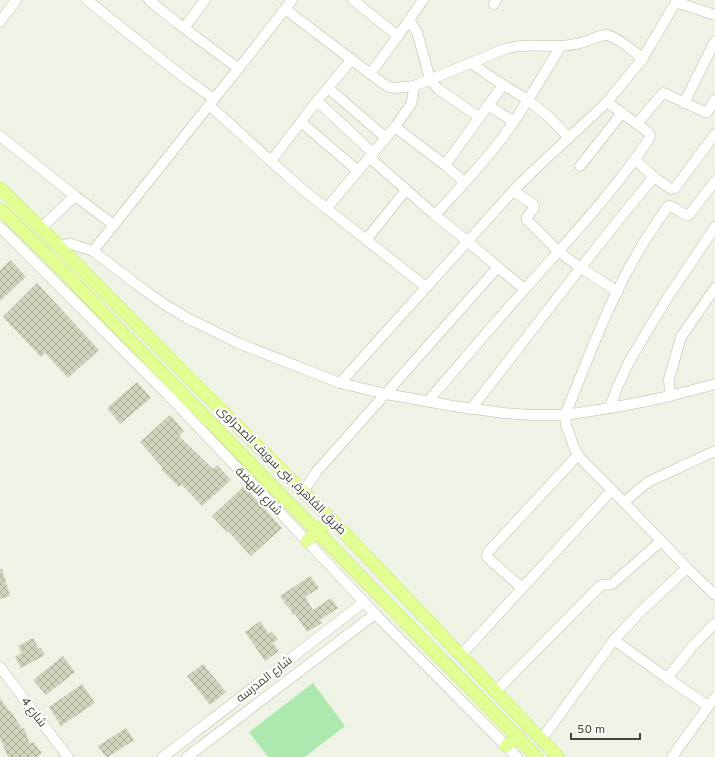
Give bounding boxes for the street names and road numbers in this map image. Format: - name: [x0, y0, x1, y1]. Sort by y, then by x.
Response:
- street label: طريق القاهرة, بنى سويف الصحراوى: [213, 403, 349, 539]
- street label: شارع النهضة: [231, 464, 285, 519]
- street label: شارع المدرسه: [233, 653, 296, 707]
- street label: شارع 4: [17, 694, 50, 731]

